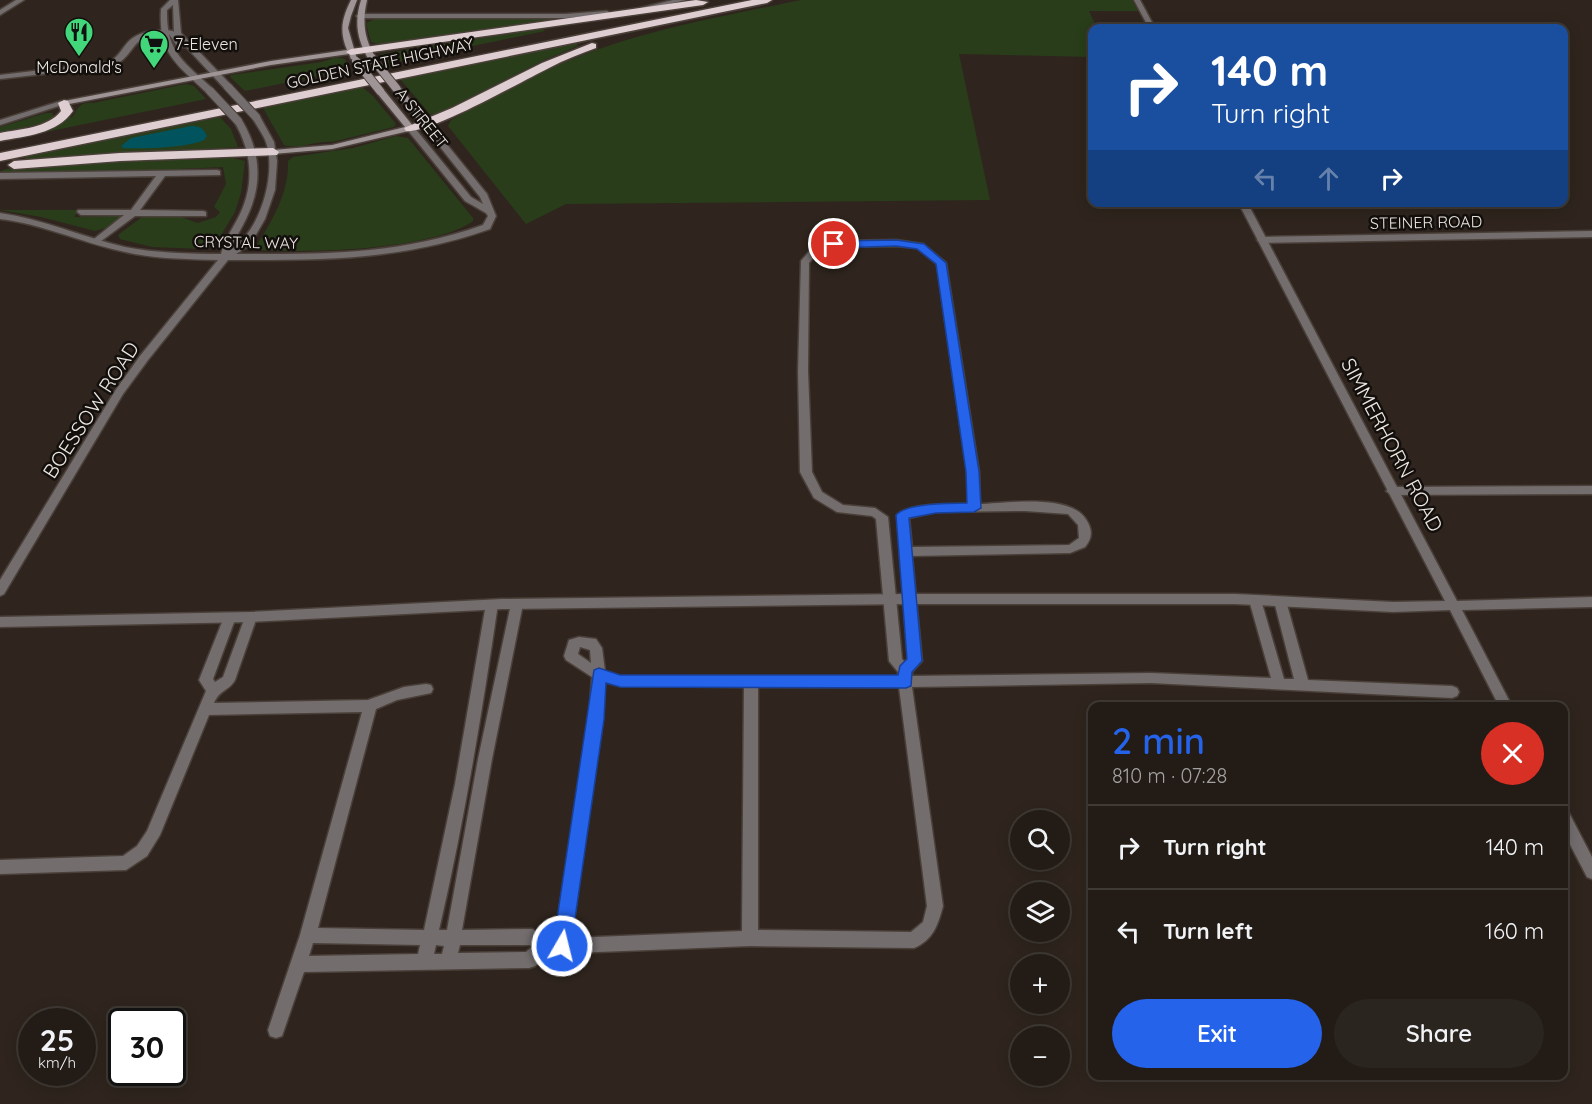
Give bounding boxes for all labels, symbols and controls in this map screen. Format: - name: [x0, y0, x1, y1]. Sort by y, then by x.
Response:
- restaurant icon: McDonald's: [63, 16, 95, 58]
- supermarket icon: 7-Eleven: [138, 28, 170, 70]
- street label: GOLDEN STATE HIGHWAY: [285, 33, 475, 93]
- place label: 7-Eleven: [175, 34, 238, 54]
- text: 140 m: [1211, 44, 1328, 97]
- icon: right: [1112, 48, 1190, 126]
- place label: McDonald's: [36, 57, 122, 77]
- street label: A STREET: [392, 84, 453, 153]
- text: Turn right: [1211, 96, 1330, 130]
- icon: left: [1249, 162, 1282, 195]
- icon: ahead: [1312, 162, 1345, 195]
- icon: right: [1375, 162, 1408, 195]
- street label: STEINER ROAD: [1370, 211, 1482, 233]
- pin: [808, 218, 859, 269]
- icon: arrive: [817, 227, 850, 260]
- street label: CRYSTAL WAY: [194, 231, 298, 253]
- street label: BOESSOW ROAD: [37, 337, 144, 483]
- street label: SIMMERHORN ROAD: [1336, 354, 1449, 536]
- text: 2 min: [1112, 718, 1205, 763]
- button: close: [1481, 722, 1544, 785]
- text: 810 m · 07:28: [1112, 763, 1227, 788]
- map controls: [1010, 810, 1070, 1086]
- button: search: [1010, 810, 1070, 870]
- icon: right: [1112, 831, 1145, 864]
- text: Turn right: [1163, 833, 1267, 861]
- text: 140 m: [1485, 833, 1544, 861]
- button: layers: [1010, 882, 1070, 942]
- position arrow: [530, 914, 594, 978]
- icon: left: [1112, 915, 1145, 948]
- text: Turn left: [1163, 917, 1253, 945]
- text: 160 m: [1485, 917, 1544, 945]
- button: +: [1010, 954, 1070, 1014]
- button: Exit: [1112, 999, 1322, 1068]
- button: Share: [1334, 999, 1544, 1068]
- speed limit sign: 30: [108, 1008, 186, 1086]
- text: 25: [40, 1021, 74, 1059]
- button: −: [1010, 1026, 1070, 1086]
- text: km/h: [38, 1053, 76, 1072]

